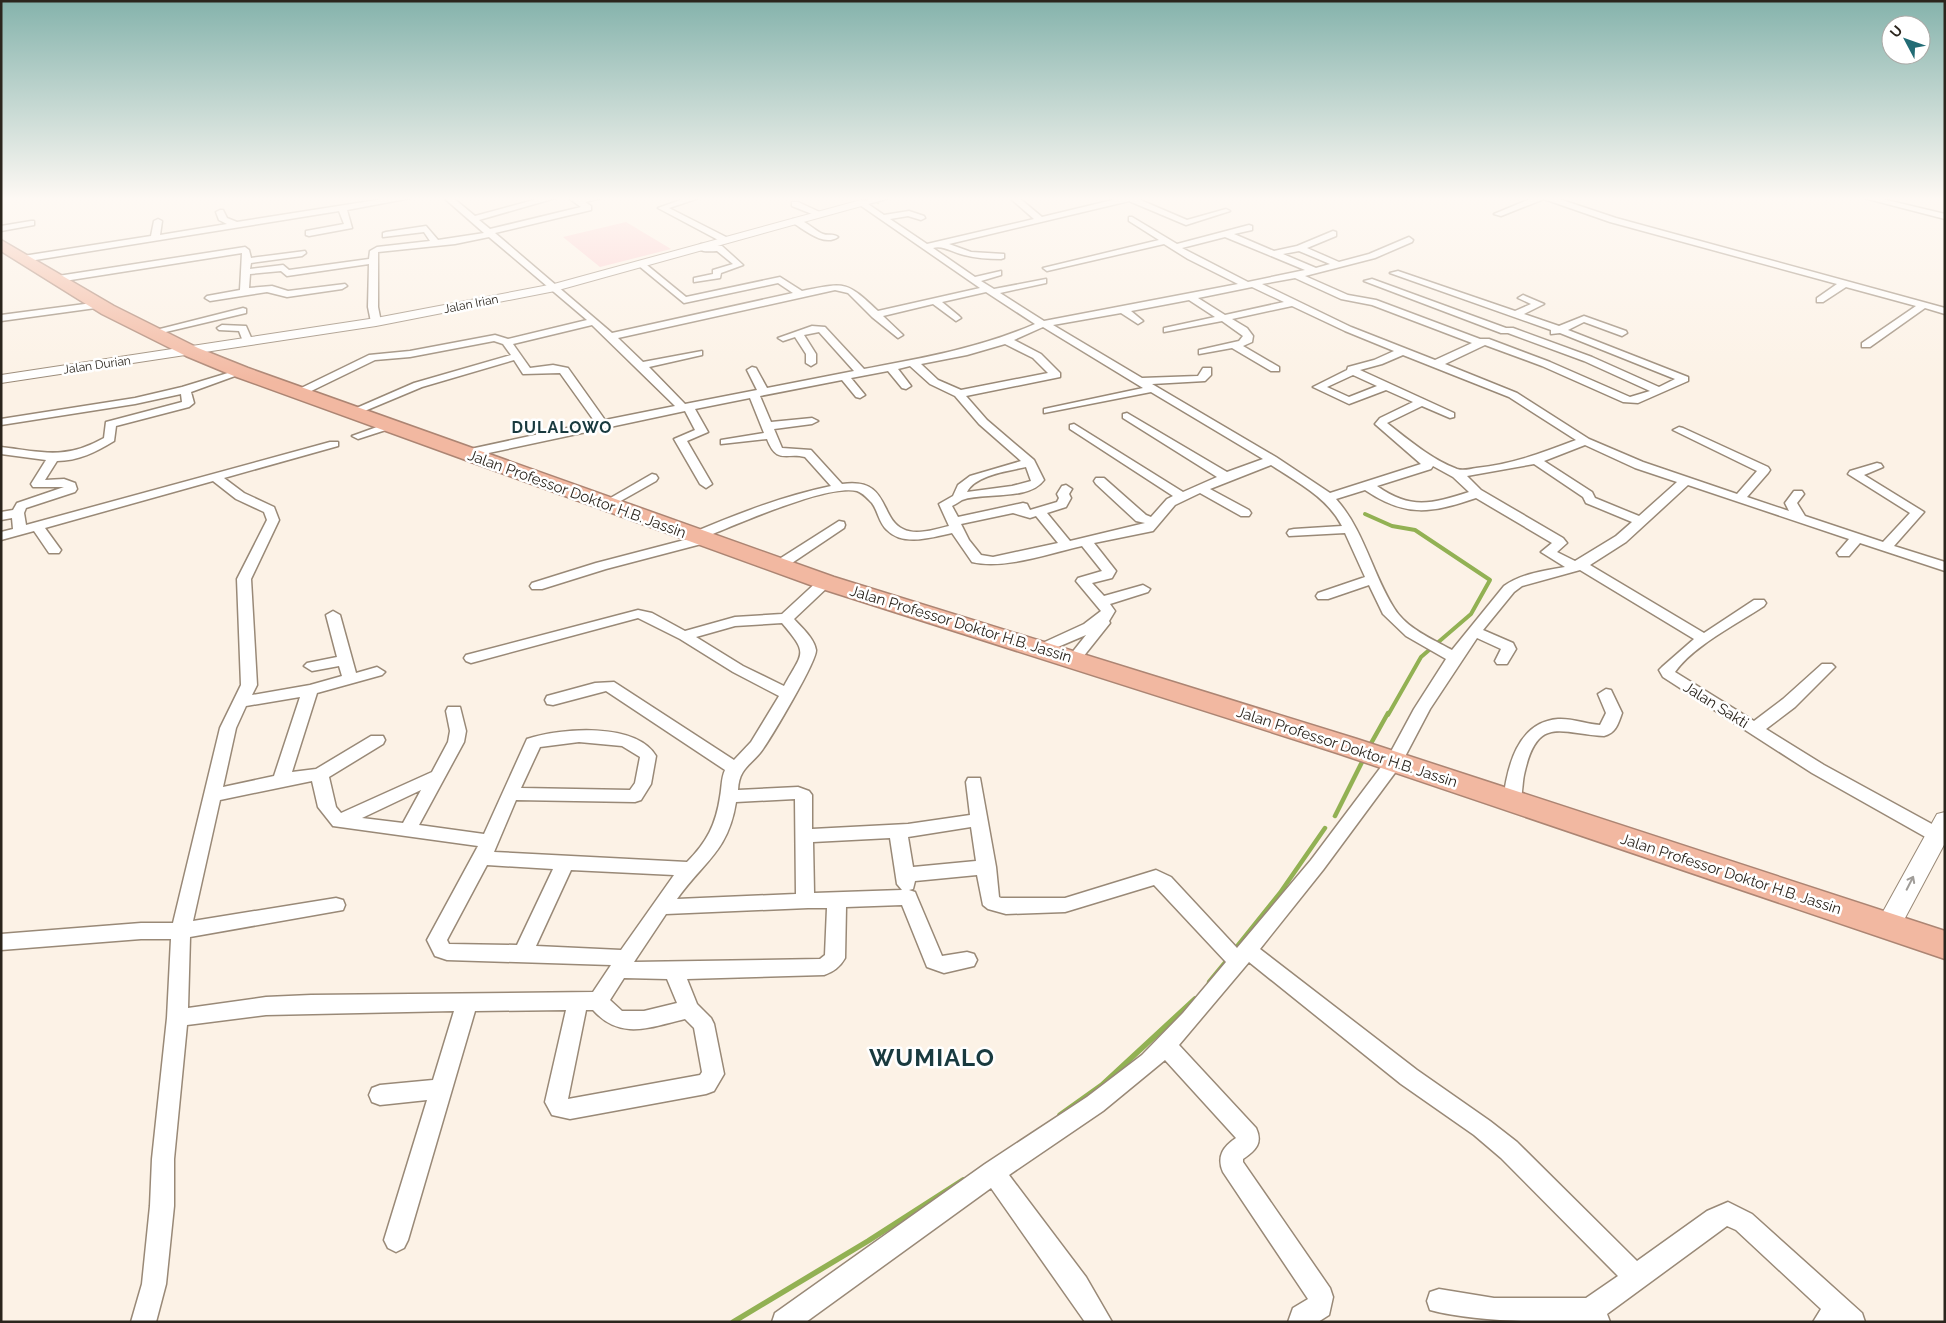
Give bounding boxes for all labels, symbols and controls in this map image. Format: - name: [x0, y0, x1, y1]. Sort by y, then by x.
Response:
- north arrow: [1881, 15, 1931, 65]
- text: U: [1887, 22, 1906, 41]
- street label: Jalan Irian: [442, 292, 500, 316]
- street label: Jalan Durian: [62, 353, 132, 377]
- district label: DULALOWO: [512, 418, 612, 437]
- street label: Jalan Professor Doktor H.B. Jassin: [465, 446, 689, 542]
- street label: Jalan Professor Doktor H.B. Jassin: [848, 582, 1074, 666]
- street label: Jalan Sakti: [1680, 678, 1752, 732]
- street label: Jalan Professor Doktor H.B. Jassin: [1234, 703, 1460, 791]
- street label: Jalan Professor Doktor H.B. Jassin: [1618, 830, 1844, 918]
- one-way arrow: [1906, 876, 1915, 891]
- district label: WUMIALO: [869, 1043, 995, 1072]

